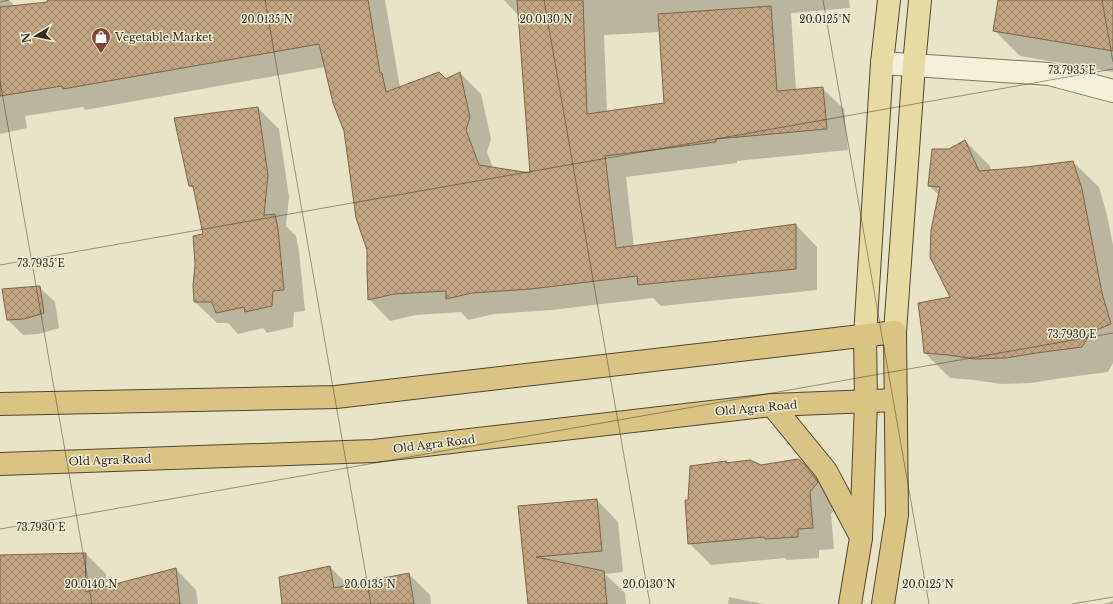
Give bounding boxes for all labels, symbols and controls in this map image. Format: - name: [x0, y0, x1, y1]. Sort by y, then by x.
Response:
- text: 20.0135°N: [241, 13, 293, 26]
- text: 20.0130°N: [520, 13, 572, 26]
- text: 20.0125°N: [799, 13, 851, 26]
- north arrow: [16, 16, 56, 56]
- shop icon: Vegetable Market: [90, 26, 112, 54]
- place label: Vegetable Market: [114, 30, 213, 44]
- text: N: [18, 31, 34, 44]
- text: 73.7935°E: [1048, 64, 1096, 77]
- text: 73.7935°E: [17, 257, 65, 270]
- text: 73.7930°E: [1047, 328, 1097, 341]
- street label: Old Agra Road: [714, 397, 798, 419]
- street label: Old Agra Road: [392, 432, 476, 456]
- street label: Old Agra Road: [68, 452, 152, 468]
- text: 73.7930°E: [16, 521, 66, 534]
- text: 20.0140°N: [65, 578, 117, 591]
- text: 20.0135°N: [344, 578, 396, 591]
- text: 20.0130°N: [623, 578, 675, 591]
- text: 20.0125°N: [902, 578, 954, 591]

